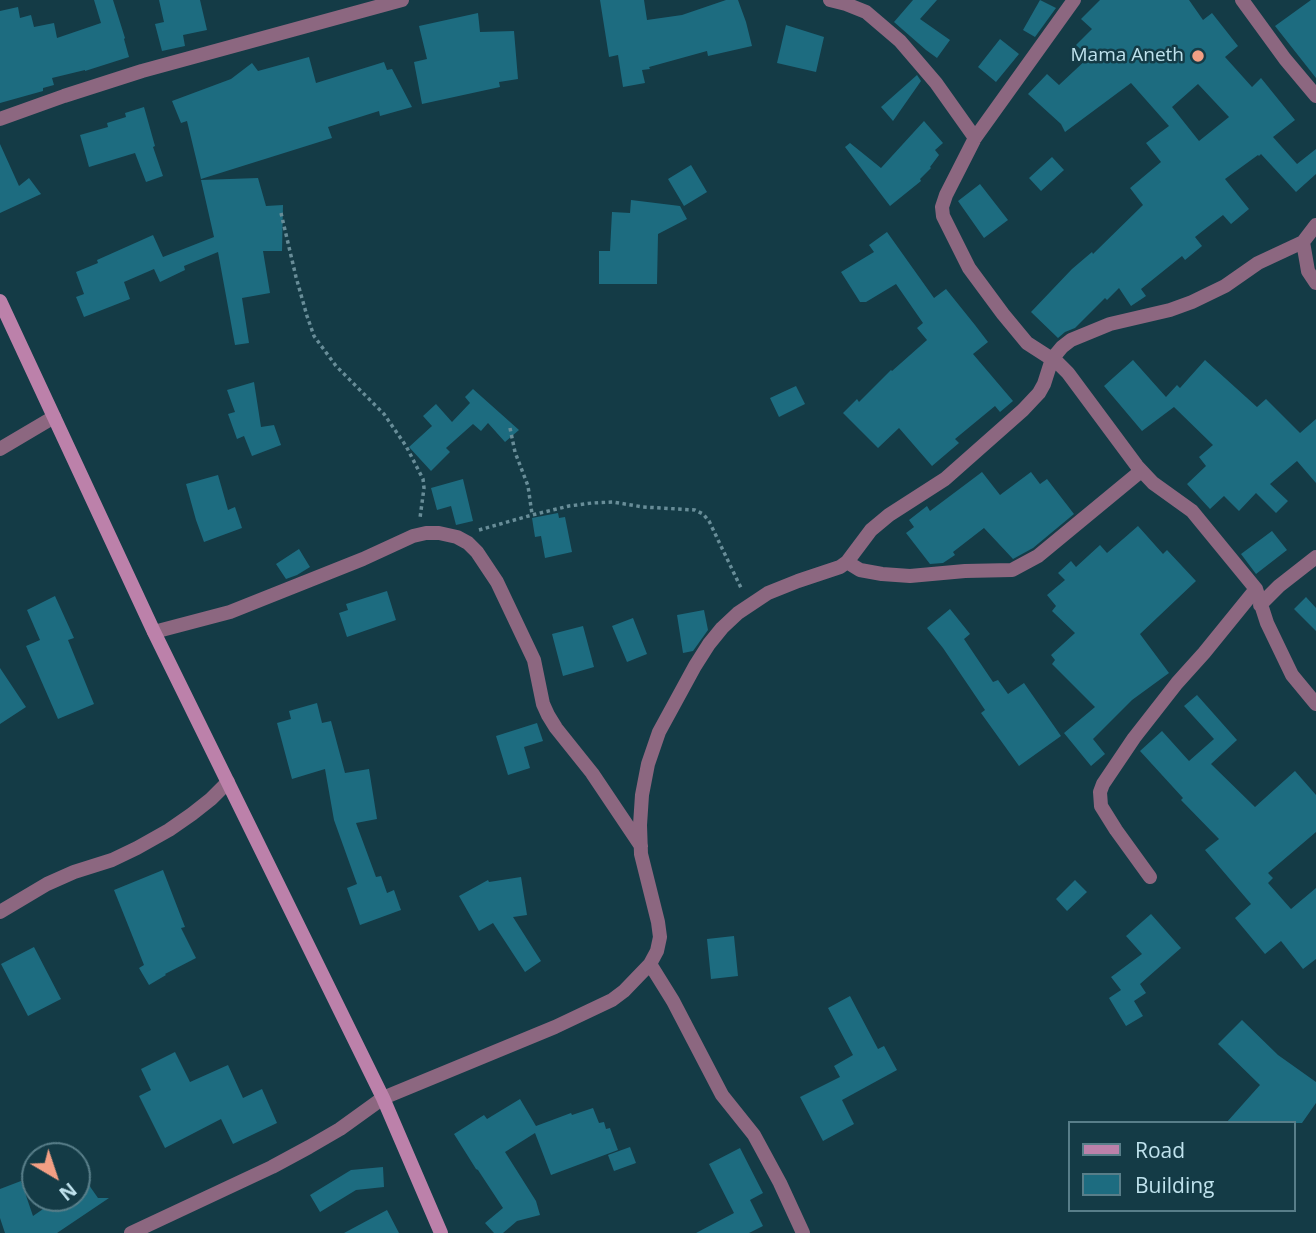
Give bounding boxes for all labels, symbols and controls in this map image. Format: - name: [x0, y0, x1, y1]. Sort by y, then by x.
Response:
- place label: Mama Aneth: [1071, 45, 1184, 67]
- marker: Mama Aneth: [1190, 48, 1206, 64]
- legend: [1068, 1121, 1295, 1212]
- text: Road: [1135, 1136, 1185, 1164]
- north arrow: [21, 1142, 91, 1212]
- text: Building: [1135, 1171, 1214, 1199]
- text: N: [54, 1177, 82, 1207]

